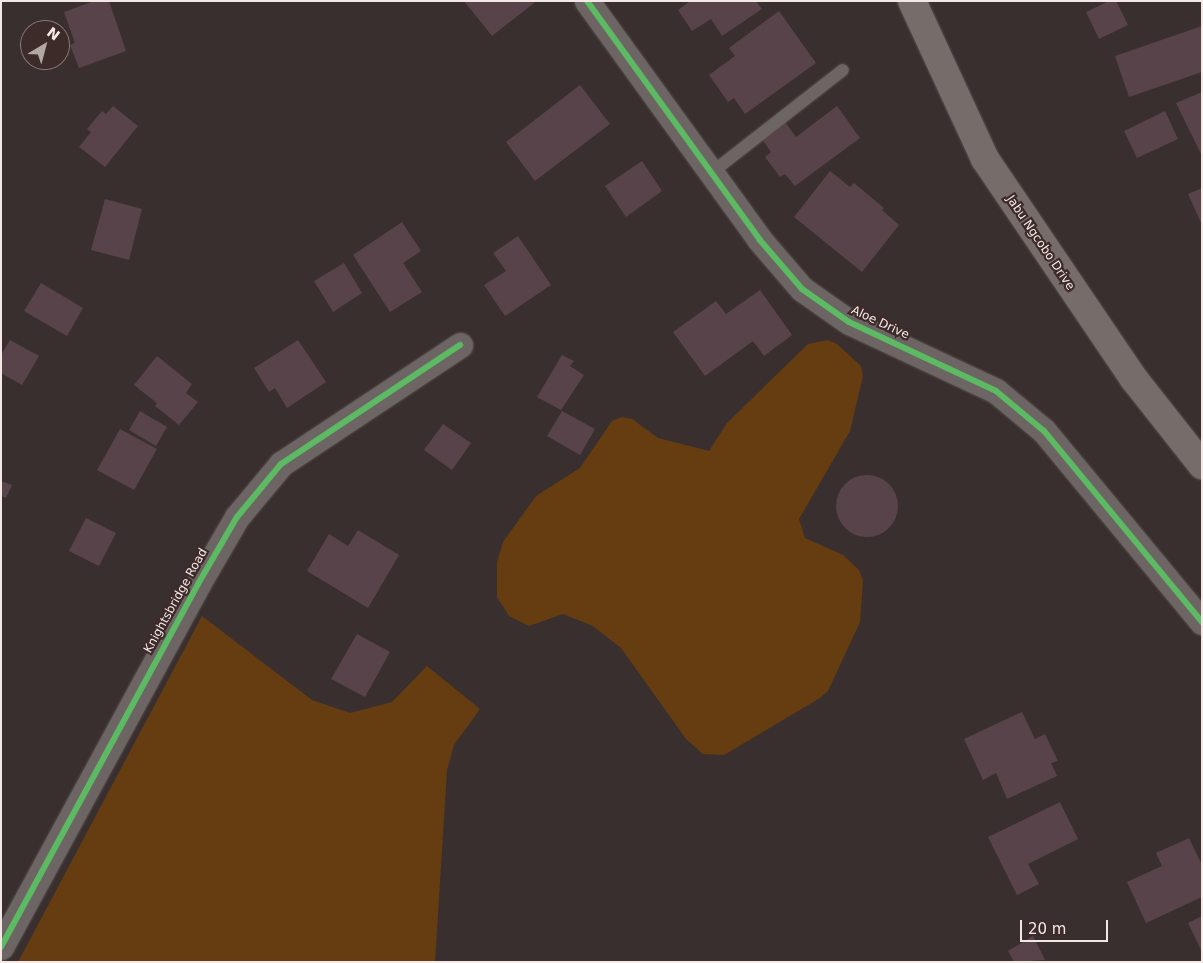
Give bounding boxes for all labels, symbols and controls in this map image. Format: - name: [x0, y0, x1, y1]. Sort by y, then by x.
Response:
- north arrow: [20, 20, 70, 70]
- text: N: [44, 24, 63, 44]
- street label: Jabu Ngcobo Drive: [1003, 193, 1077, 293]
- street label: Aloe Drive: [849, 303, 911, 343]
- street label: Knightsbridge Road: [141, 546, 211, 656]
- scale bar: [1023, 910, 1110, 942]
- text: 20 m: [1028, 920, 1066, 938]

